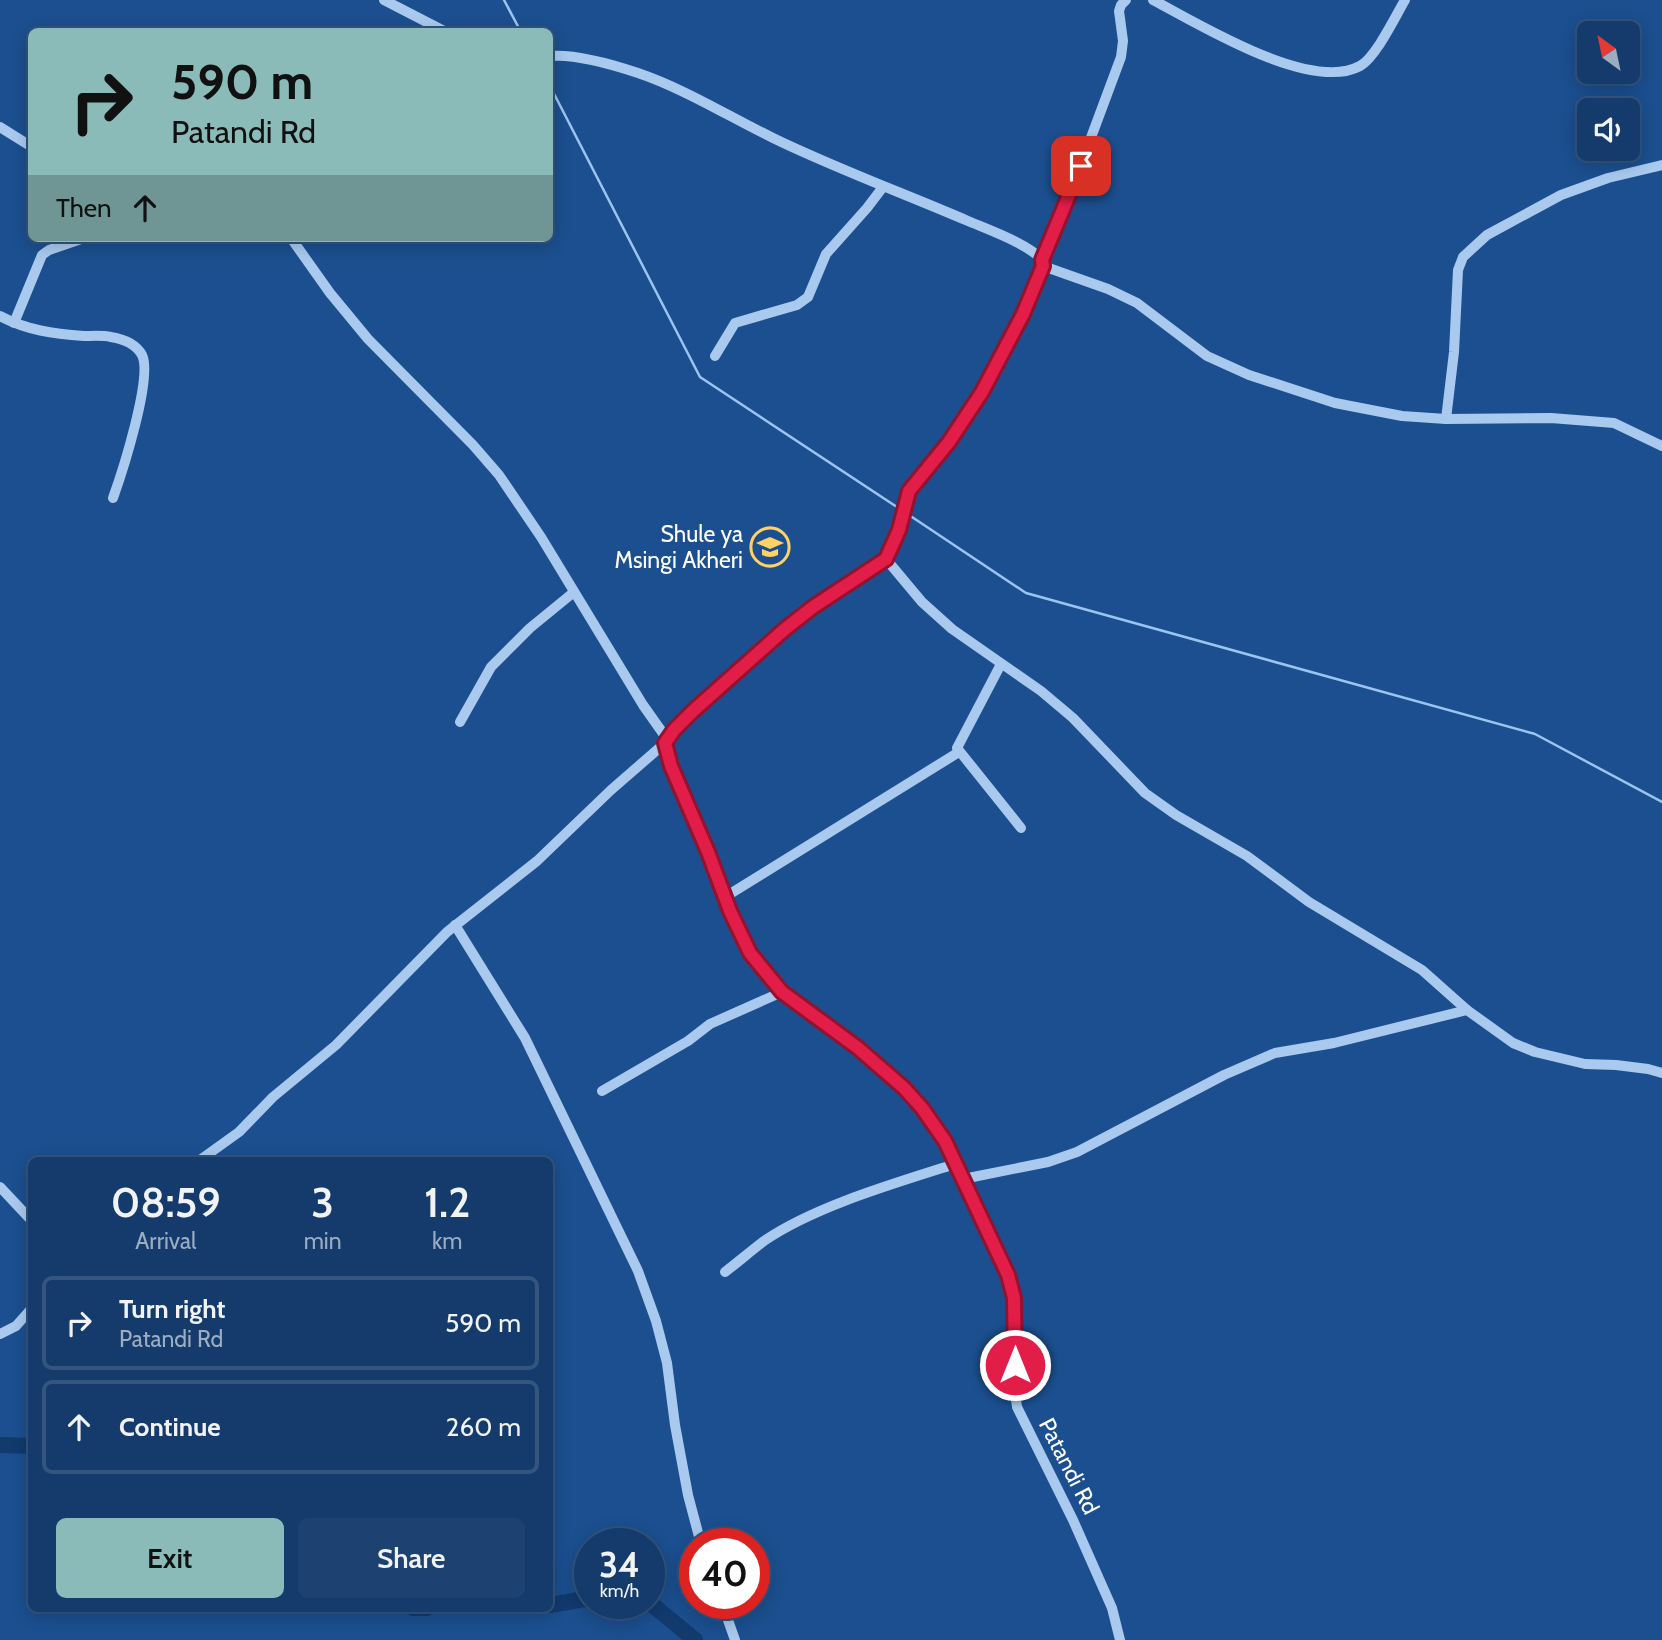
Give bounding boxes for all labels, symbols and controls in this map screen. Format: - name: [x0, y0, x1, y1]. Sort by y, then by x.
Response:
- north arrow: [1577, 21, 1640, 84]
- map controls: [1577, 21, 1640, 161]
- text: 590 m: [171, 52, 313, 111]
- icon: right: [56, 56, 147, 147]
- button: sound: [1577, 98, 1640, 161]
- text: Patandi Rd: [171, 112, 316, 151]
- pin: [1051, 136, 1111, 196]
- icon: arrive: [1062, 147, 1100, 185]
- icon: ahead: [126, 189, 164, 227]
- text: Then: [56, 192, 112, 224]
- place label: Shule ya Msingi Akheri: [614, 520, 743, 574]
- school or university icon: Shule ya Msingi Akheri: [749, 526, 791, 568]
- text: 08:59: [111, 1176, 221, 1228]
- text: 3: [311, 1176, 334, 1228]
- text: 1.2: [424, 1176, 470, 1228]
- text: Arrival: [135, 1227, 196, 1255]
- text: min: [304, 1227, 342, 1255]
- text: km: [432, 1227, 463, 1255]
- text: Turn right: [119, 1293, 225, 1325]
- icon: right: [60, 1304, 98, 1342]
- text: 590 m: [445, 1307, 521, 1339]
- text: Patandi Rd: [119, 1325, 223, 1353]
- position arrow: [978, 1328, 1052, 1402]
- icon: ahead: [60, 1408, 98, 1446]
- text: Continue: [119, 1411, 221, 1443]
- text: 260 m: [446, 1411, 521, 1443]
- street label: Patandi Rd: [1033, 1413, 1105, 1519]
- button: Exit: [56, 1518, 284, 1598]
- button: Share: [298, 1518, 525, 1598]
- speed limit sign: 40: [679, 1528, 770, 1619]
- text: 34: [599, 1543, 640, 1586]
- text: km/h: [600, 1580, 639, 1602]

